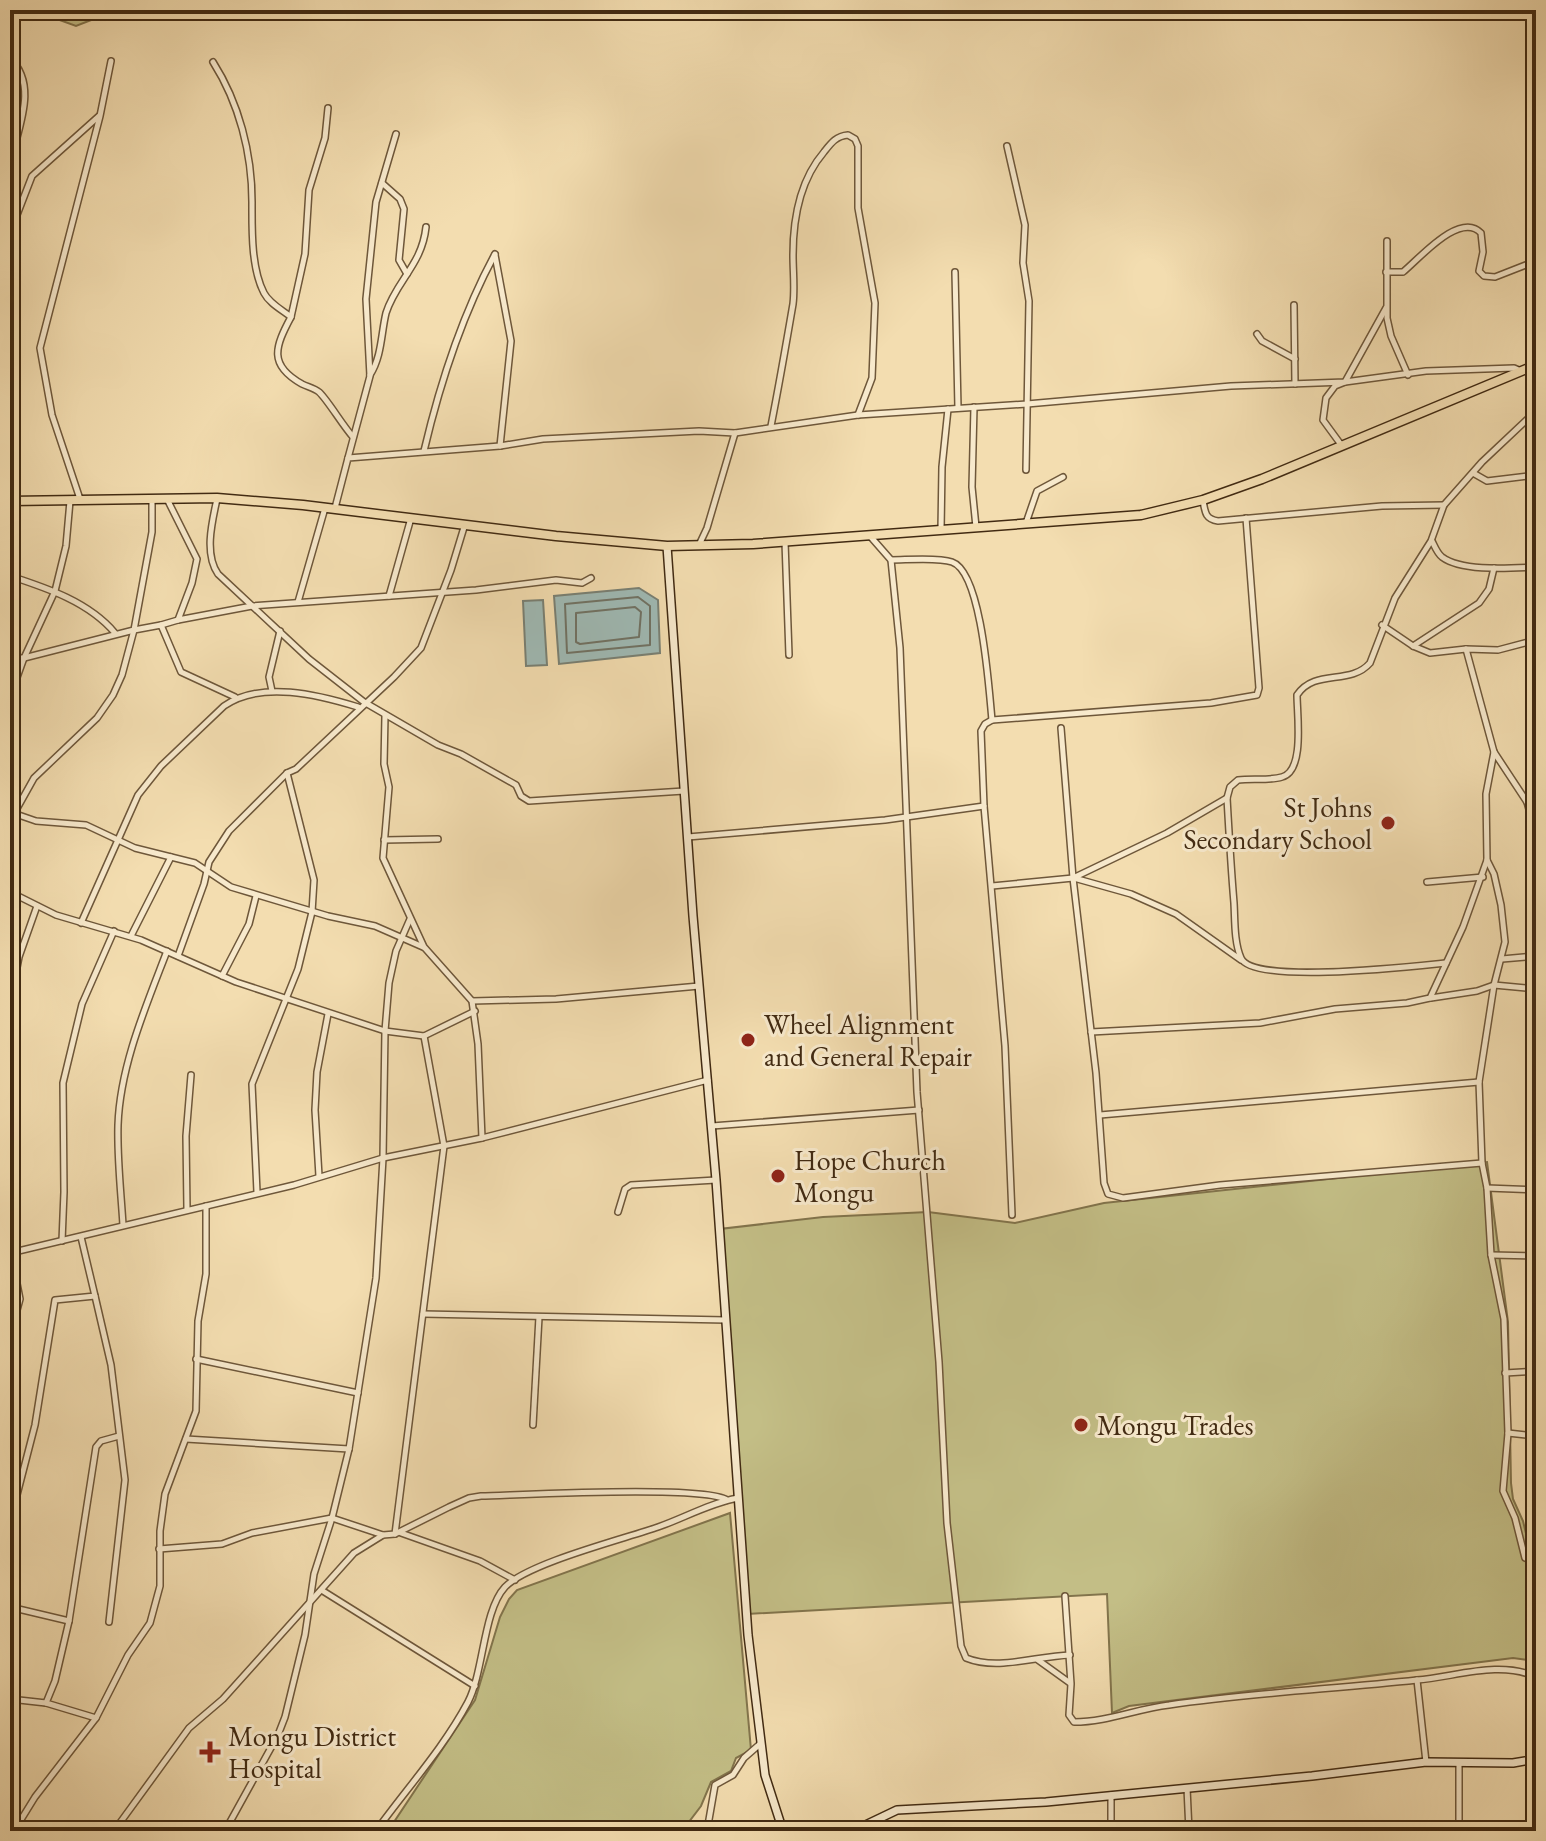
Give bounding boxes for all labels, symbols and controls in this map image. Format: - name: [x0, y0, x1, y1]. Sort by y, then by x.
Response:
- place label: St Johns Secondary School: [1183, 789, 1372, 857]
- marker: St Johns Secondary School: [1379, 814, 1397, 832]
- place label: Wheel Alignment and General Repair: [764, 1006, 972, 1074]
- marker: Wheel Alignment and General Repair: [739, 1031, 757, 1049]
- place label: Hope Church Mongu: [794, 1142, 946, 1210]
- marker: Hope Church Mongu: [769, 1167, 787, 1185]
- place label: Mongu Trades: [1097, 1407, 1253, 1443]
- marker: Mongu Trades: [1072, 1416, 1090, 1434]
- place label: Mongu District Hospital: [228, 1718, 396, 1786]
- marker: Mongu District Hospital: [199, 1741, 221, 1763]

